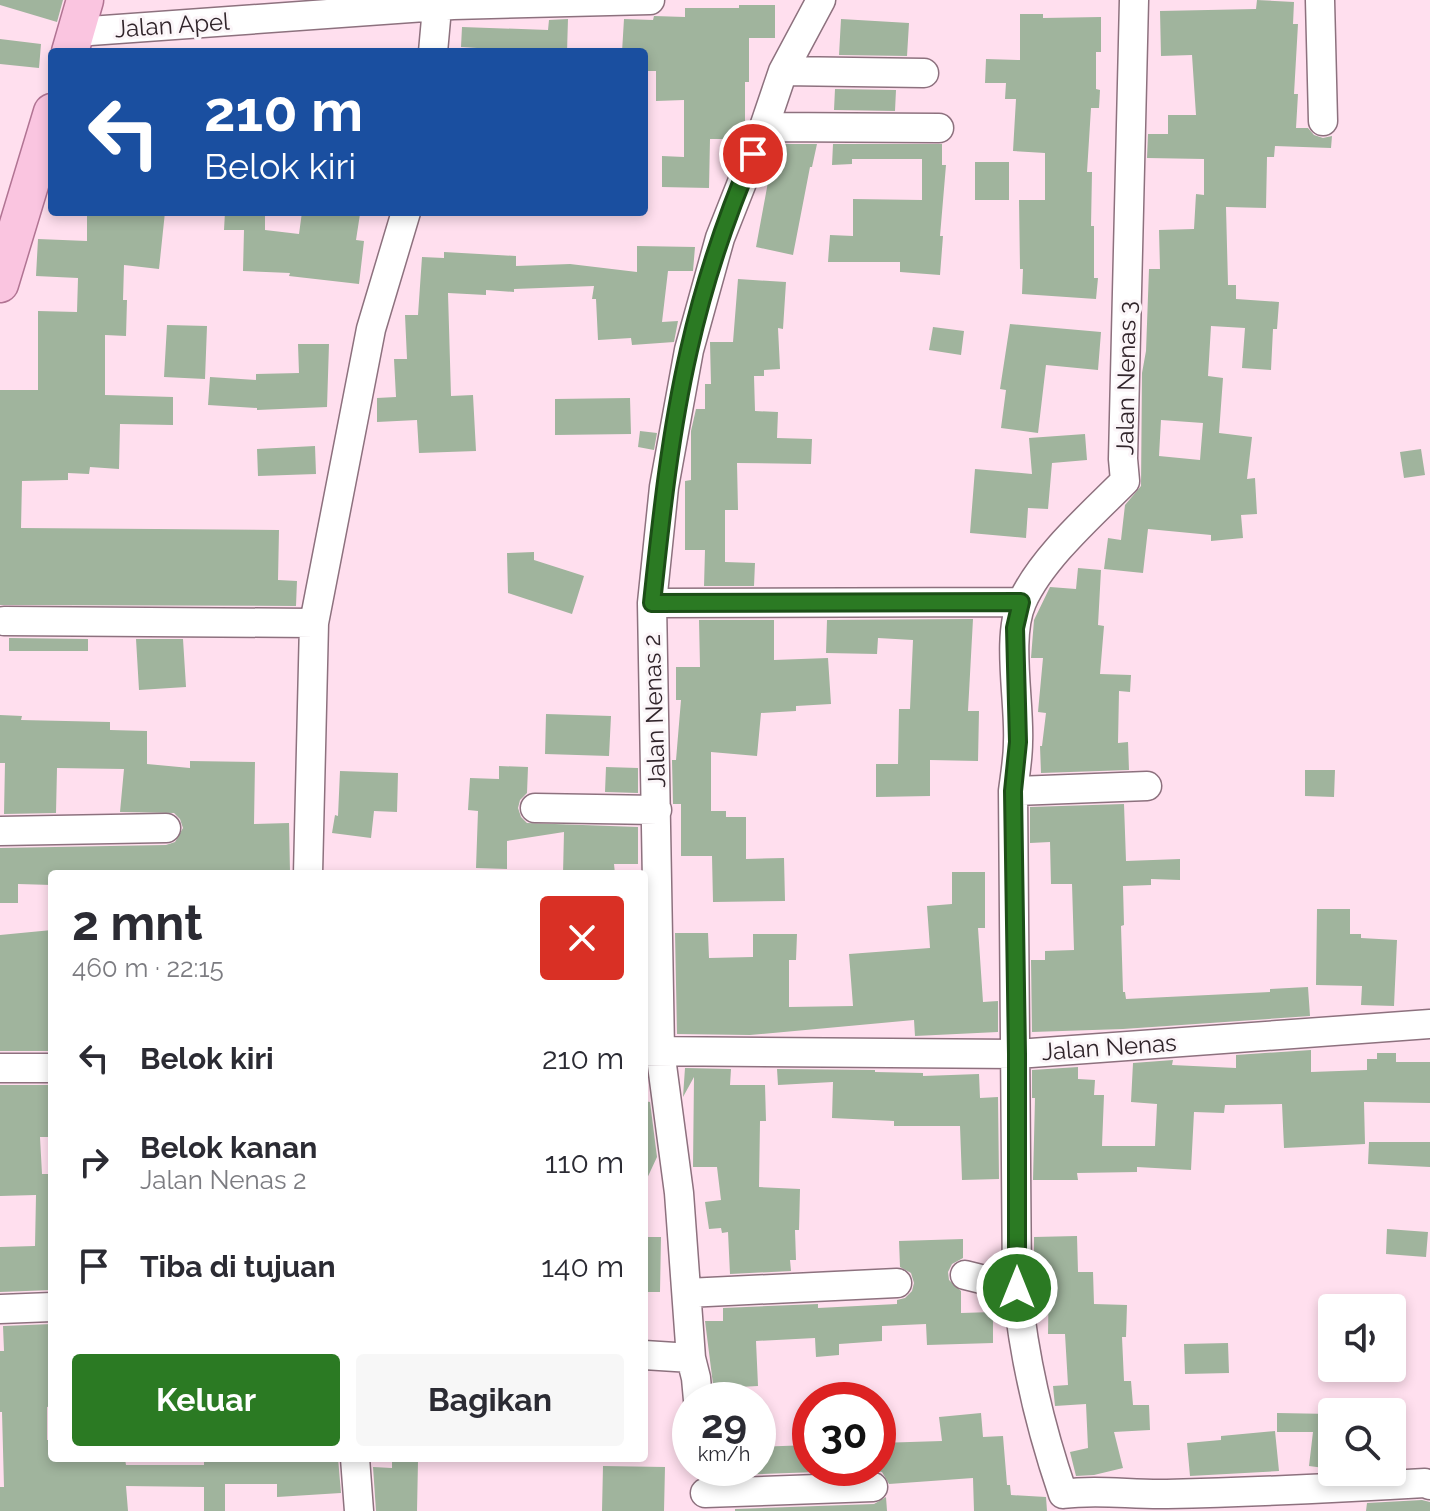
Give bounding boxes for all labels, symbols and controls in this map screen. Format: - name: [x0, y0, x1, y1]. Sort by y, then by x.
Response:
- street label: Jalan Apel: [114, 6, 231, 43]
- text: 210 m: [204, 78, 363, 144]
- icon: left: [72, 80, 176, 184]
- pin: [719, 120, 787, 188]
- icon: arrive: [731, 132, 775, 176]
- text: Belok kiri: [204, 145, 356, 187]
- street label: Jalan Nenas 3: [1110, 301, 1142, 455]
- street label: Jalan Nenas 2: [637, 634, 671, 788]
- text: 2 mnt: [72, 895, 203, 951]
- button: close: [540, 896, 624, 980]
- text: 460 m · 22:15: [72, 953, 224, 983]
- street label: Jalan Nenas: [1041, 1028, 1177, 1066]
- icon: left: [72, 1036, 116, 1080]
- text: Belok kiri: [140, 1041, 274, 1076]
- text: 210 m: [542, 1041, 624, 1076]
- text: Belok kanan: [140, 1130, 317, 1165]
- icon: right: [72, 1140, 116, 1184]
- text: 110 m: [545, 1145, 624, 1180]
- text: Jalan Nenas 2: [140, 1165, 307, 1195]
- icon: arrive: [72, 1244, 116, 1288]
- position arrow: [975, 1246, 1059, 1330]
- text: Tiba di tujuan: [140, 1249, 336, 1284]
- text: 140 m: [541, 1249, 624, 1284]
- map controls: [1318, 1294, 1406, 1486]
- button: sound: [1318, 1294, 1406, 1382]
- button: Keluar: [72, 1354, 340, 1446]
- button: Bagikan: [356, 1354, 624, 1446]
- speed limit sign: 30: [792, 1382, 896, 1486]
- button: search: [1318, 1398, 1406, 1486]
- text: 29: [701, 1400, 747, 1447]
- text: km/h: [698, 1442, 750, 1466]

